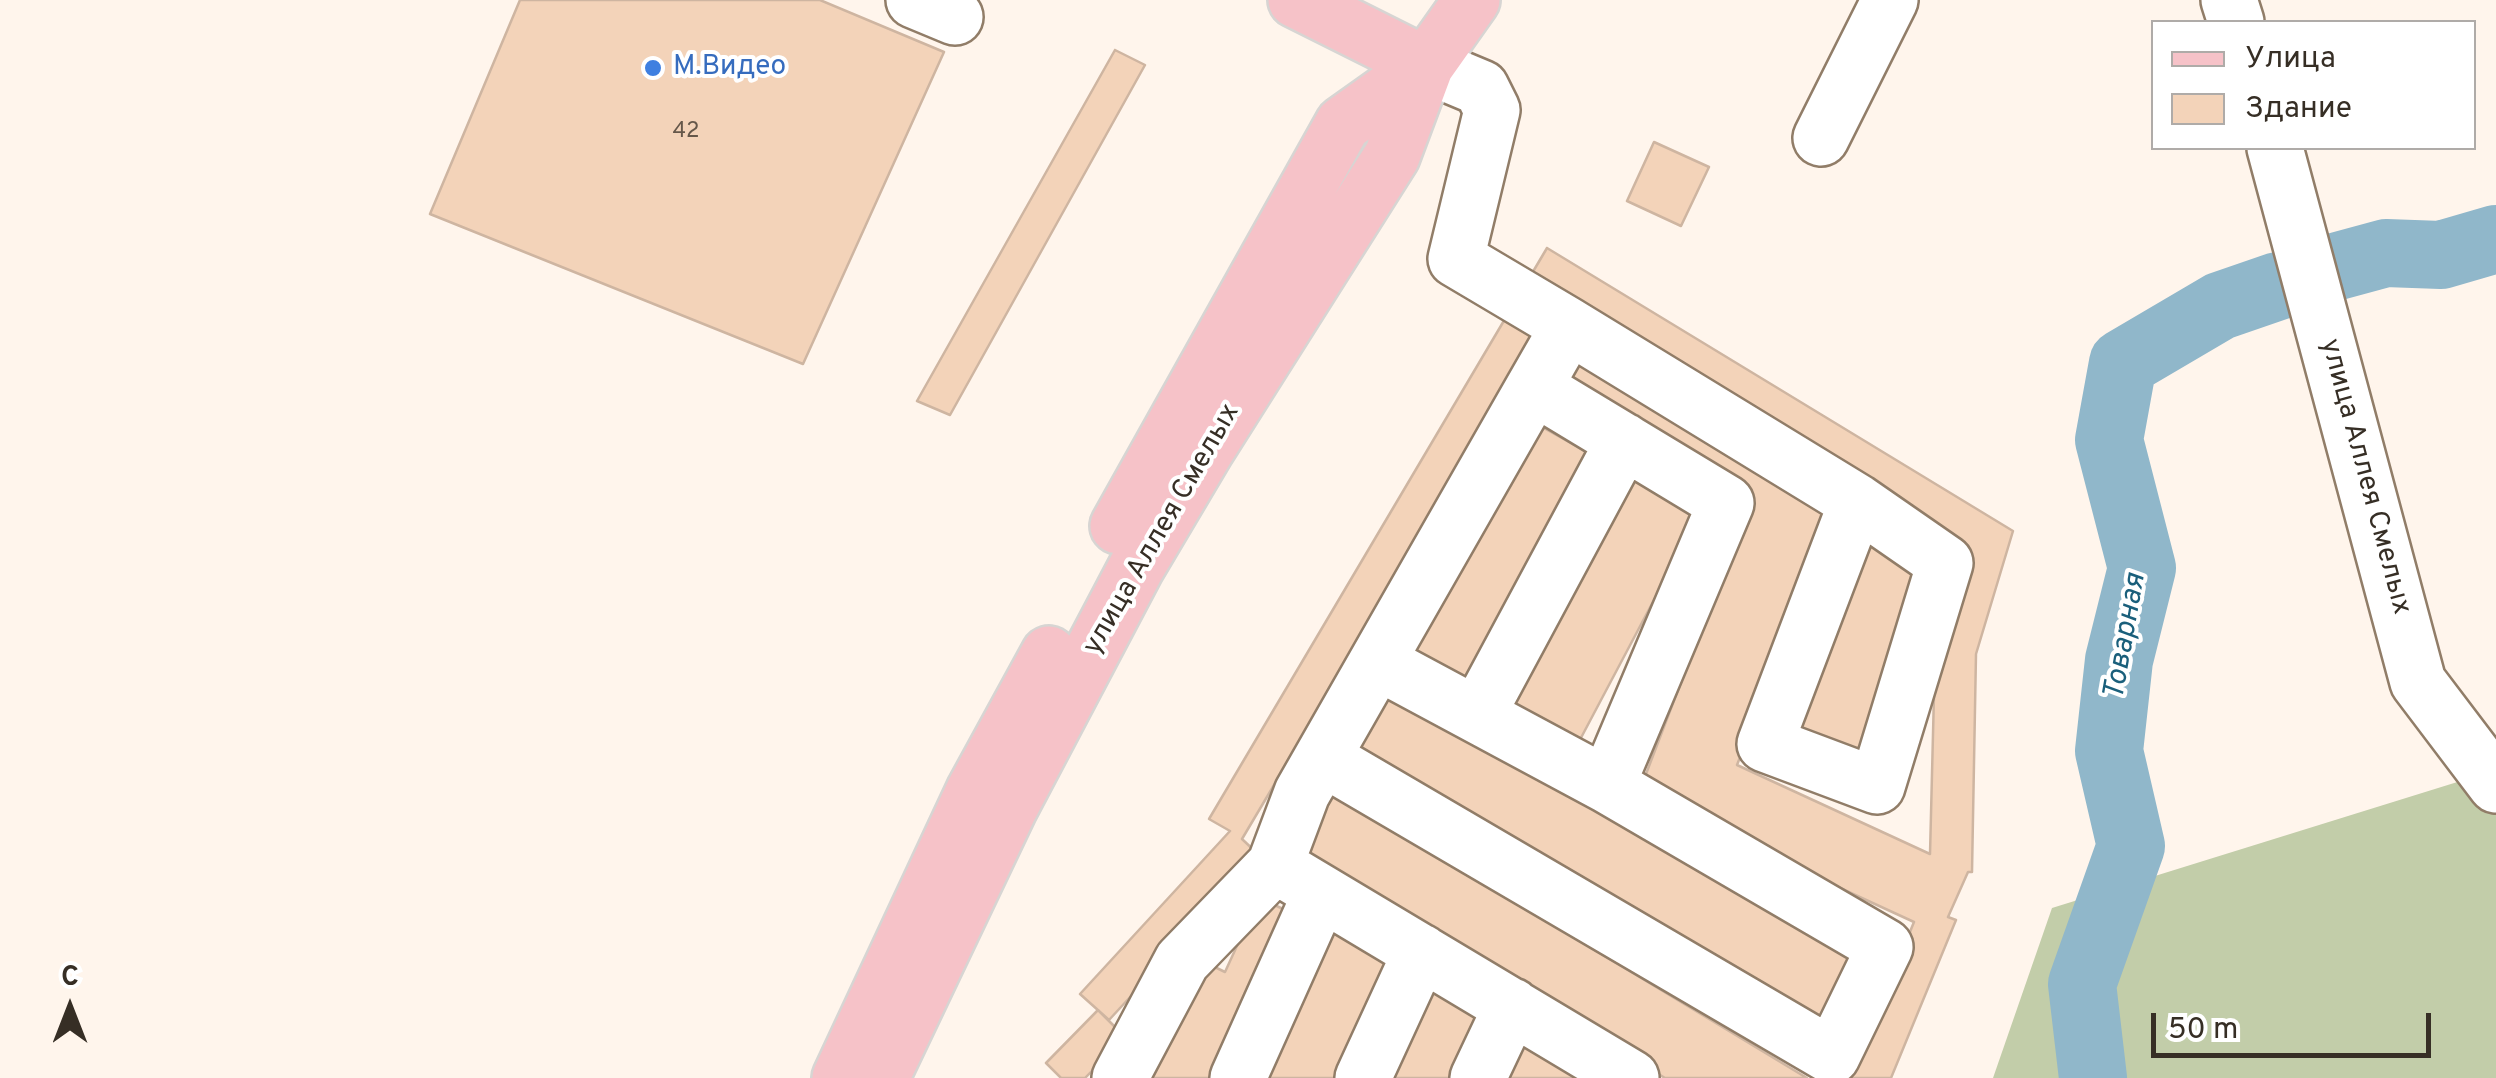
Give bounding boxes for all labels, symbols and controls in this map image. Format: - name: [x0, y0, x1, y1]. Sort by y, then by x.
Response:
- legend: [2151, 20, 2476, 150]
- text: Улица: [2245, 41, 2336, 78]
- place label: M.Видео: [673, 51, 786, 85]
- marker: M.Видео: [642, 57, 664, 79]
- text: Здание: [2245, 91, 2352, 128]
- house number: 42: [672, 120, 700, 146]
- street label: улица Аллея Смелых: [2311, 336, 2417, 618]
- street label: улица Аллея Смелых: [1077, 399, 1249, 661]
- water label: Товарная: [2098, 571, 2156, 703]
- north arrow: [20, 958, 120, 1058]
- text: С: [61, 960, 79, 996]
- scale bar: [2156, 993, 2436, 1055]
- text: 50 m: [2168, 1012, 2238, 1049]

